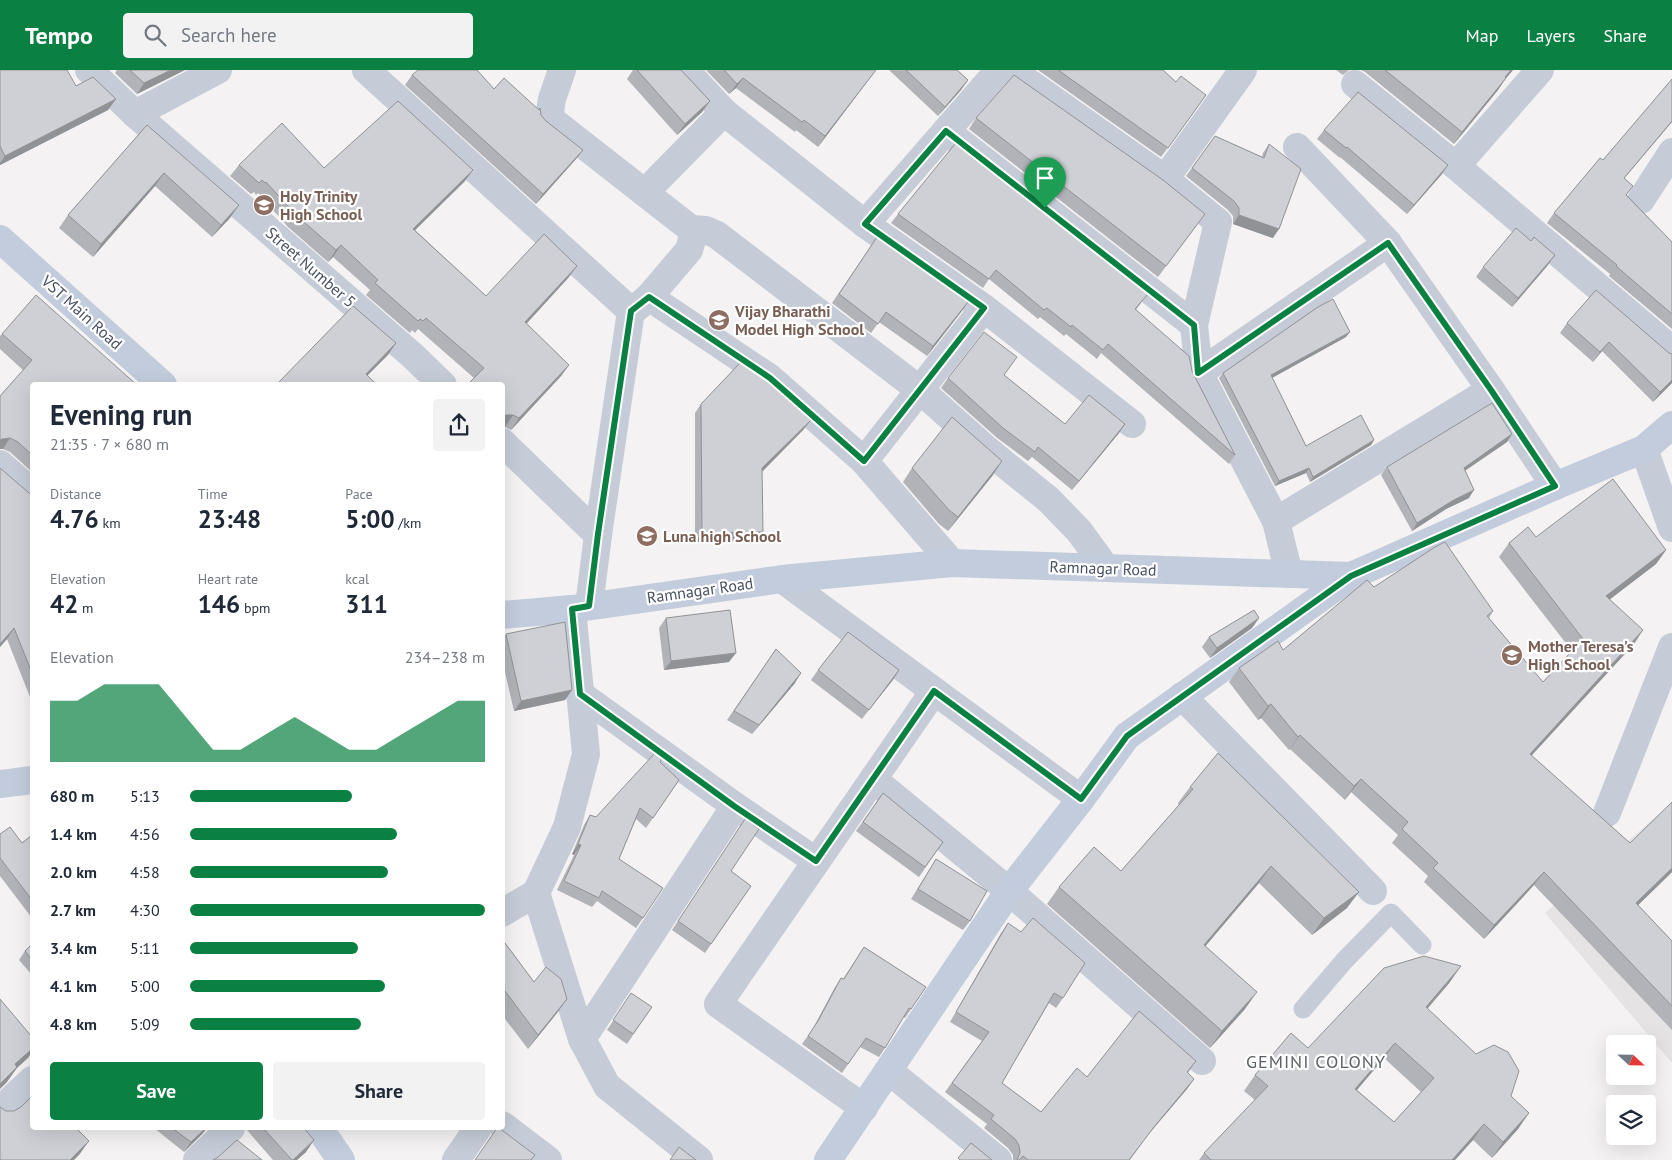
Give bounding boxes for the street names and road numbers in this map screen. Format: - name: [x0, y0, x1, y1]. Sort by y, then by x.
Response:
- street label: Street Number 5: [262, 222, 360, 312]
- street label: VST Main Road: [37, 270, 127, 354]
- street label: Ramnagar Road: [1049, 556, 1157, 580]
- street label: Ramnagar Road: [646, 573, 754, 607]

